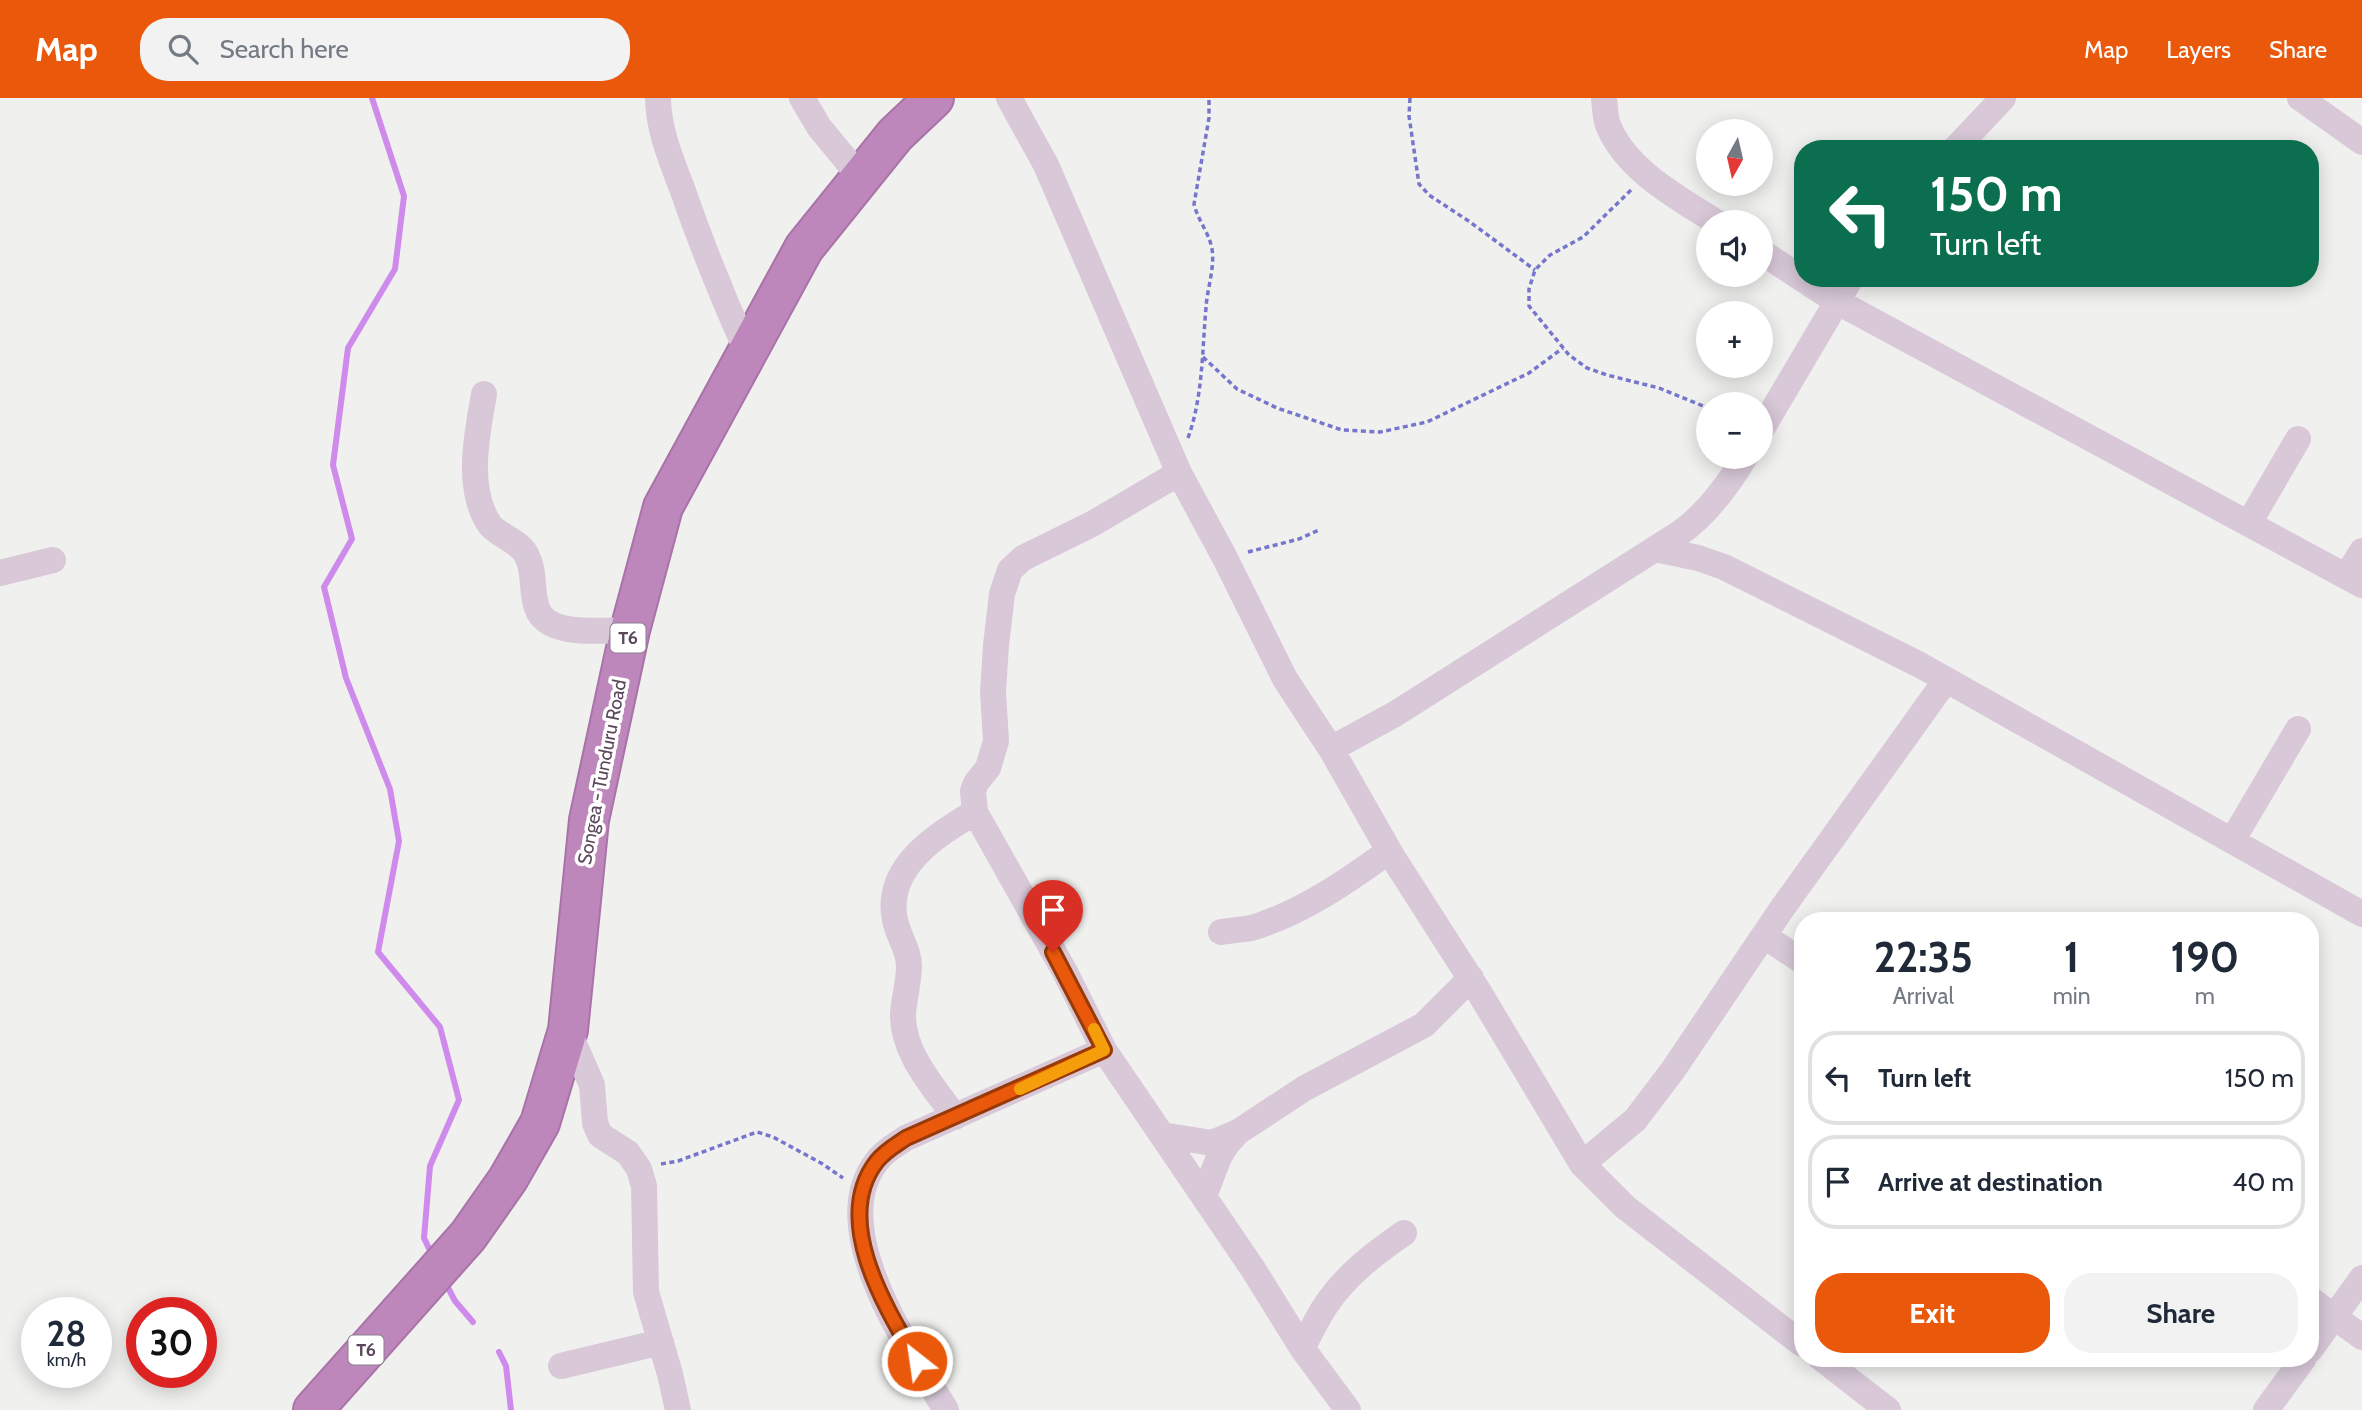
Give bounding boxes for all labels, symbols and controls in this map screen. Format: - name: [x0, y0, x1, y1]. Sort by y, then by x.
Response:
- search box: [140, 18, 630, 81]
- text: Map: [35, 29, 98, 69]
- icon: search: [164, 30, 202, 68]
- text: Search here: [220, 33, 349, 65]
- text: Map: [2084, 35, 2128, 64]
- text: Layers: [2166, 35, 2231, 64]
- text: Share: [2269, 35, 2327, 64]
- north arrow: [1696, 119, 1773, 196]
- map controls: [1696, 119, 1773, 469]
- text: 150 m: [1930, 164, 2063, 223]
- icon: left: [1815, 168, 1906, 259]
- button: sound: [1696, 210, 1773, 287]
- text: Turn left: [1930, 224, 2041, 263]
- button: +: [1696, 301, 1773, 378]
- button: −: [1696, 392, 1773, 469]
- road number: T6: [610, 624, 646, 652]
- street label: Songea - Tunduru Road: [573, 677, 631, 867]
- pin: [1023, 880, 1083, 952]
- icon: arrive: [1034, 891, 1072, 929]
- text: 22:35: [1874, 931, 1973, 983]
- text: 1: [2064, 931, 2079, 983]
- text: 190: [2170, 931, 2239, 983]
- text: Arrival: [1893, 982, 1954, 1010]
- text: min: [2053, 982, 2091, 1010]
- text: m: [2195, 982, 2215, 1010]
- icon: left: [1819, 1059, 1857, 1097]
- text: Turn left: [1878, 1062, 1971, 1094]
- text: 150 m: [2225, 1062, 2294, 1094]
- icon: arrive: [1819, 1163, 1857, 1201]
- text: Arrive at destination: [1878, 1166, 2103, 1198]
- text: 40 m: [2232, 1166, 2294, 1198]
- button: Exit: [1815, 1273, 2050, 1353]
- button: Share: [2064, 1273, 2298, 1353]
- speed limit sign: 30: [126, 1297, 217, 1388]
- text: 28: [47, 1312, 86, 1355]
- position arrow: [880, 1324, 954, 1398]
- road number: T6: [348, 1336, 384, 1364]
- text: km/h: [47, 1349, 86, 1371]

